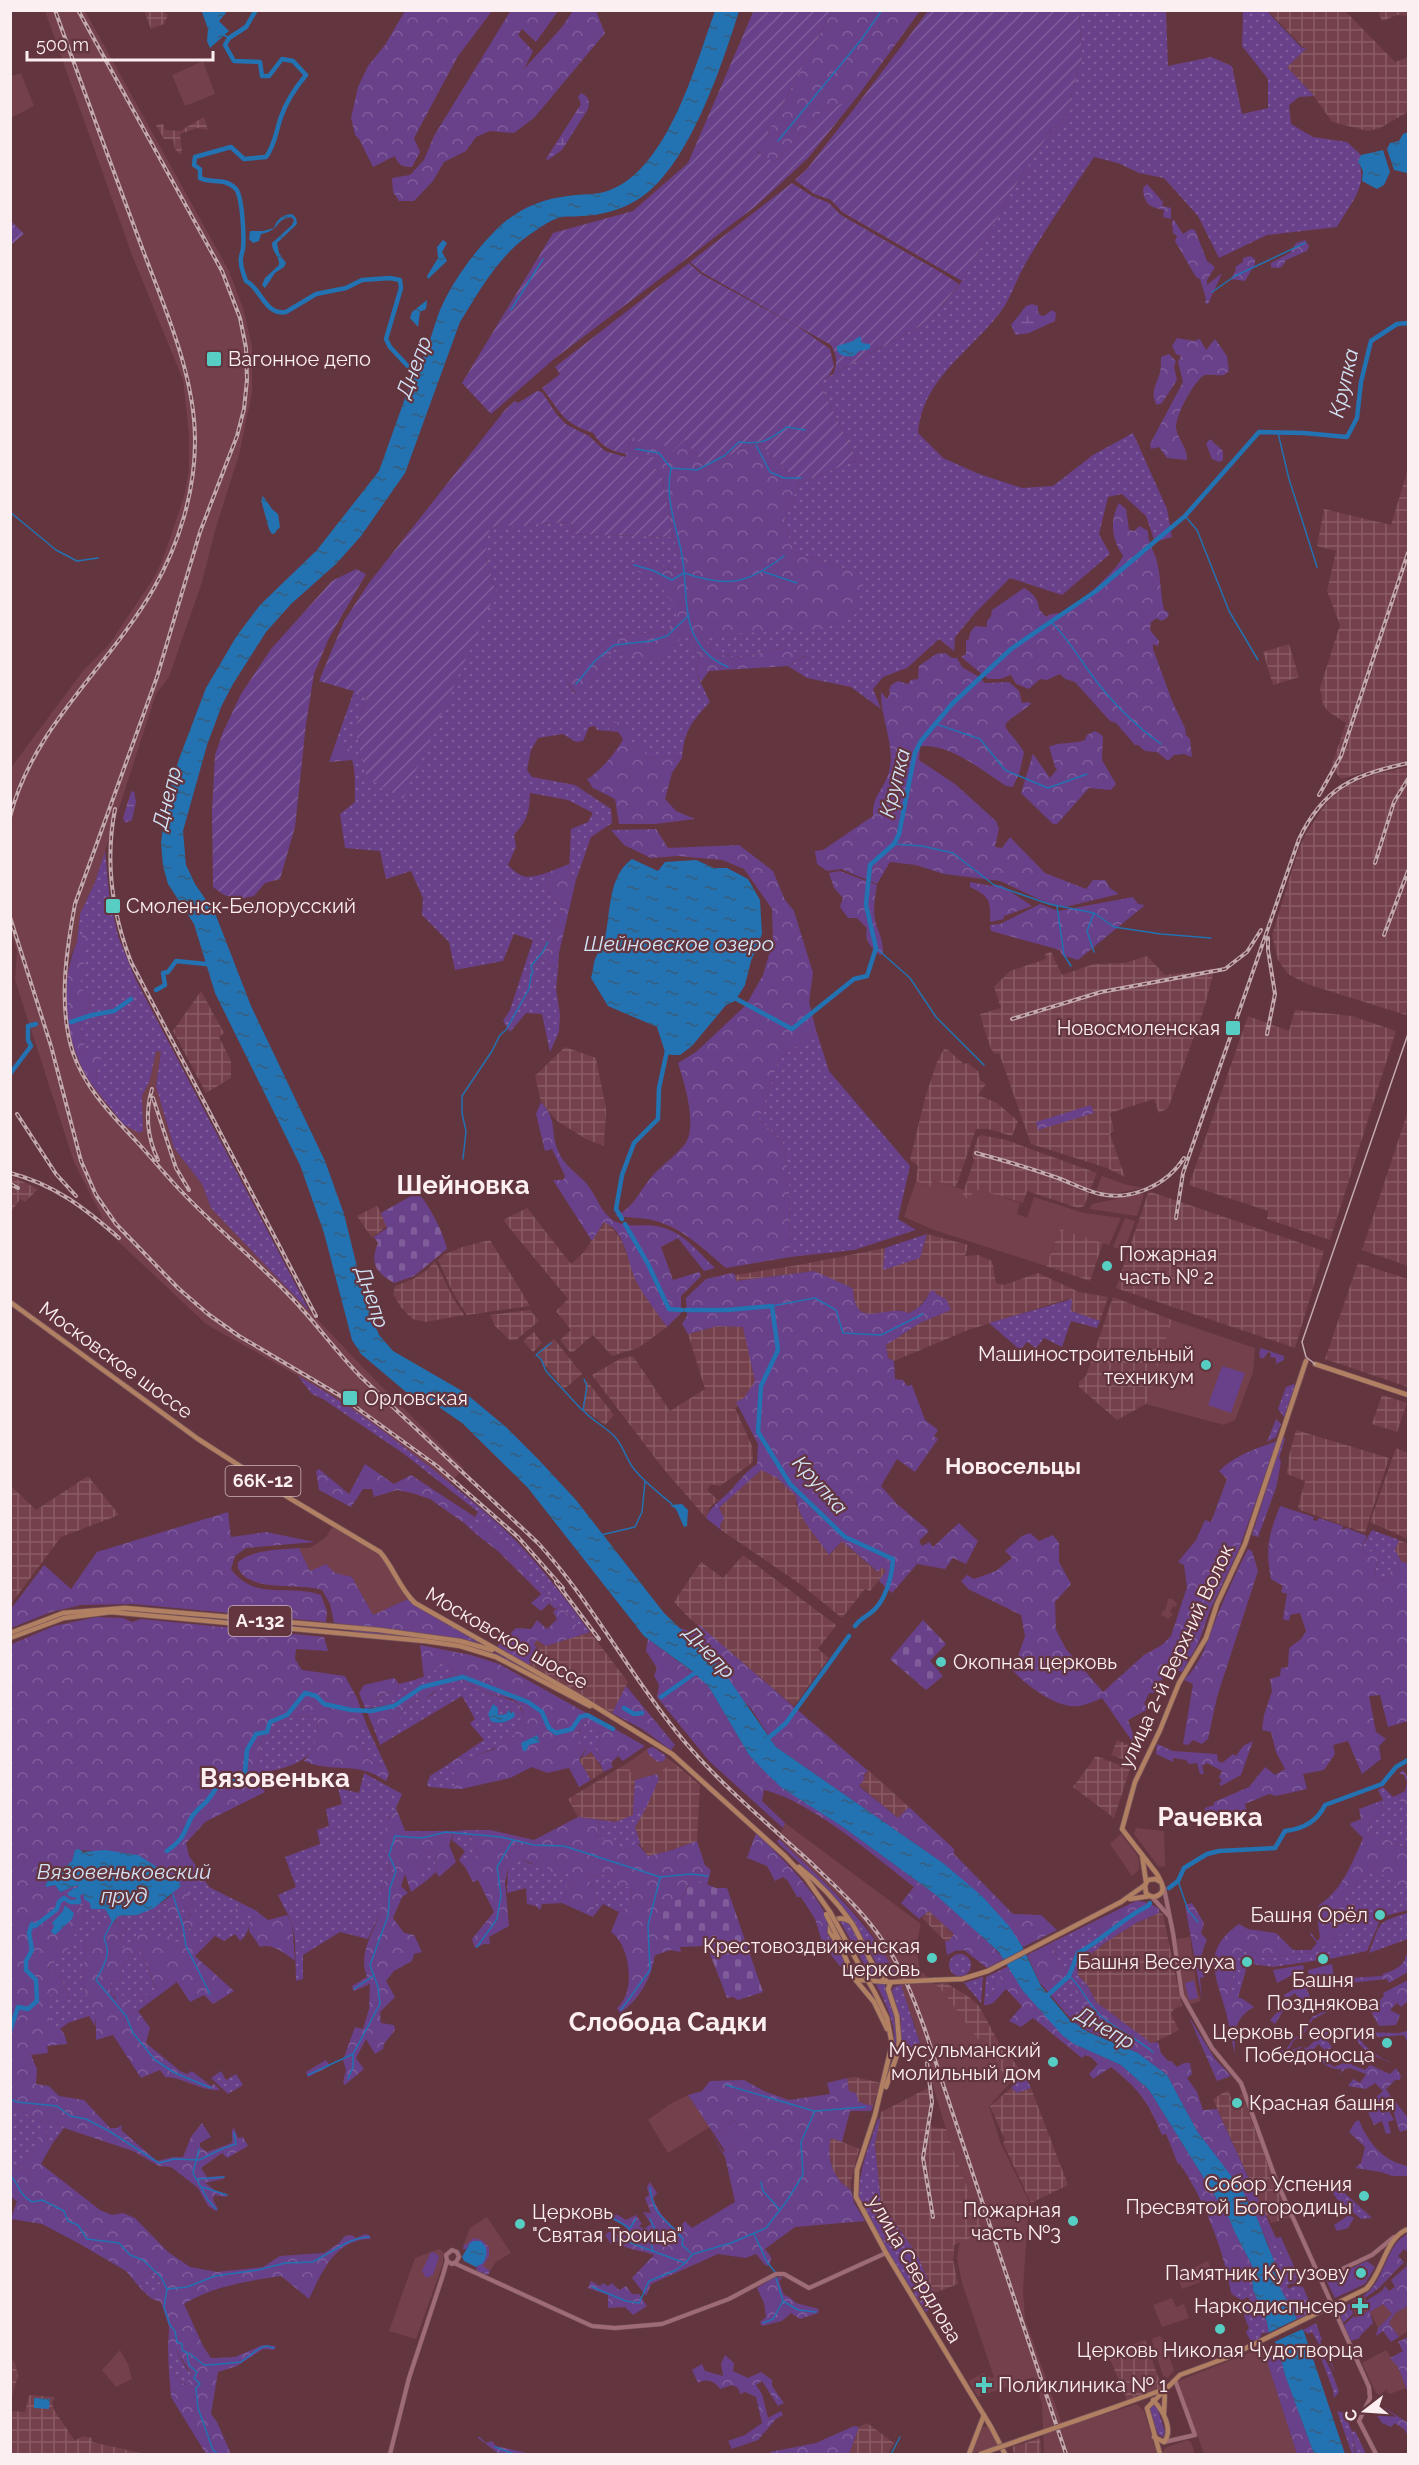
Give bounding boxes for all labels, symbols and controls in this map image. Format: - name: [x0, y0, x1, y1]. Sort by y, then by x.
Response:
- scale bar: [27, 24, 213, 62]
- text: 500 m: [36, 34, 89, 55]
- water label: Днепр: [390, 332, 437, 402]
- water label: Крупка: [1323, 346, 1364, 420]
- place label: Вагонное депо: [228, 347, 371, 371]
- marker: Вагонное депо: [205, 350, 223, 368]
- water label: Крупка: [874, 746, 915, 820]
- water label: Днепр: [146, 764, 186, 833]
- place label: Смоленск-Белорусский: [126, 894, 356, 918]
- marker: Смоленск-Белорусский: [104, 897, 122, 915]
- water label: Шейновское озеро: [584, 931, 774, 956]
- place label: Новосмоленская: [1057, 1016, 1220, 1040]
- marker: Новосмоленская: [1224, 1019, 1242, 1037]
- district label: Шейновка: [396, 1170, 530, 1200]
- place label: Пожарная часть № 2: [1119, 1242, 1217, 1289]
- marker: Пожарная часть № 2: [1100, 1259, 1114, 1273]
- water label: Днепр: [350, 1262, 395, 1331]
- street label: Московское шоссе: [35, 1296, 198, 1424]
- place label: Машиностроительный техникум: [978, 1342, 1194, 1389]
- marker: Машиностроительный техникум: [1199, 1358, 1213, 1372]
- place label: Орловская: [364, 1386, 468, 1410]
- marker: Орловская: [341, 1389, 359, 1407]
- water label: Крупка: [788, 1450, 853, 1519]
- district label: Новосельцы: [945, 1453, 1081, 1479]
- road number: 66К-12: [226, 1466, 300, 1496]
- street label: улица 2-й Верхний Волок: [1113, 1540, 1239, 1772]
- street label: Московское шоссе: [421, 1582, 593, 1694]
- road number: А-132: [228, 1606, 292, 1636]
- water label: Днепр: [677, 1619, 741, 1683]
- place label: Окопная церковь: [953, 1650, 1117, 1674]
- marker: Окопная церковь: [934, 1655, 948, 1669]
- district label: Вязовенька: [200, 1763, 350, 1793]
- district label: Рачевка: [1157, 1802, 1263, 1832]
- water label: Вязовеньковский пруд: [37, 1859, 211, 1908]
- place label: Башня Орёл: [1251, 1903, 1368, 1927]
- marker: Башня Орёл: [1373, 1908, 1387, 1922]
- place label: Крестовоздвиженская церковь: [703, 1934, 920, 1981]
- place label: Башня Веселуха: [1077, 1950, 1235, 1974]
- marker: Крестовоздвиженская церковь: [925, 1951, 939, 1965]
- marker: Башня Позднякова: [1316, 1952, 1330, 1966]
- marker: Башня Веселуха: [1240, 1955, 1254, 1969]
- place label: Башня Позднякова: [1267, 1968, 1379, 2015]
- water label: Днепр: [1070, 2000, 1139, 2054]
- district label: Слобода Садки: [569, 2007, 767, 2037]
- place label: Церковь Георгия Победоносца: [1212, 2020, 1375, 2067]
- marker: Церковь Георгия Победоносца: [1380, 2036, 1394, 2050]
- place label: Мусульманский молильный дом: [888, 2038, 1041, 2085]
- marker: Мусульманский молильный дом: [1046, 2055, 1060, 2069]
- place label: Красная башня: [1249, 2091, 1395, 2115]
- marker: Красная башня: [1230, 2096, 1244, 2110]
- place label: Собор Успения Пресвятой Богородицы: [1125, 2172, 1352, 2219]
- marker: Собор Успения Пресвятой Богородицы: [1357, 2189, 1371, 2203]
- street label: улица Свердлова: [863, 2191, 967, 2347]
- place label: Пожарная часть №3: [963, 2198, 1061, 2245]
- place label: Церковь "Святая Троица": [532, 2200, 682, 2247]
- marker: Пожарная часть №3: [1066, 2214, 1080, 2228]
- marker: Церковь "Святая Троица": [513, 2217, 527, 2231]
- place label: Памятник Кутузову: [1165, 2261, 1349, 2285]
- marker: Памятник Кутузову: [1354, 2266, 1368, 2280]
- place label: Наркодиспнсер: [1194, 2294, 1346, 2318]
- marker: Наркодиспнсер: [1351, 2297, 1369, 2315]
- marker: Церковь Николая Чудотворца: [1213, 2322, 1227, 2336]
- place label: Церковь Николая Чудотворца: [1077, 2338, 1363, 2362]
- place label: Поликлиника № 1: [998, 2373, 1168, 2397]
- marker: Поликлиника № 1: [975, 2376, 993, 2394]
- north arrow: [1335, 2381, 1395, 2441]
- text: С: [1340, 2407, 1362, 2423]

